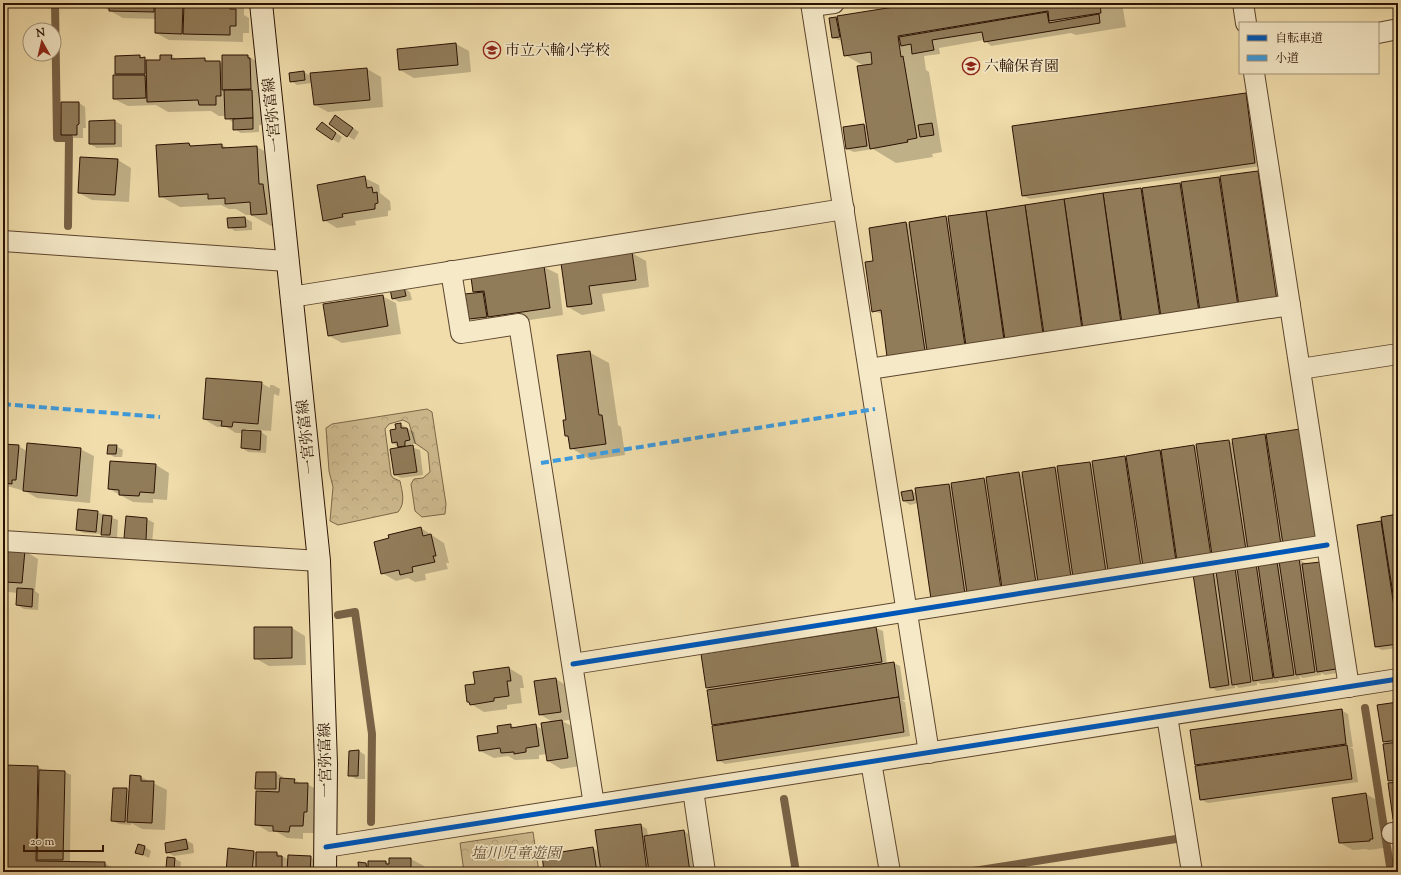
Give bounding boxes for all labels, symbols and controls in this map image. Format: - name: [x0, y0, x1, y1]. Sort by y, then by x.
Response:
- north arrow: [22, 22, 62, 62]
- legend: [1239, 22, 1379, 74]
- text: N: [34, 25, 46, 42]
- text: 自転車道: [1275, 30, 1323, 48]
- school or university icon: 市立六輪小学校: [482, 40, 502, 60]
- place label: 市立六輪小学校: [505, 41, 610, 62]
- text: 小道: [1275, 50, 1299, 68]
- school or university icon: 六輪保育園: [961, 56, 981, 76]
- place label: 六輪保育園: [984, 57, 1059, 78]
- street label: 一宮弥富線: [259, 76, 288, 153]
- street label: 一宮弥富線: [293, 398, 322, 475]
- street label: 一宮弥富線: [315, 722, 338, 798]
- scale bar: [24, 827, 103, 853]
- text: 20 m: [30, 833, 55, 851]
- park label: 塩川児童遊園: [471, 844, 564, 865]

